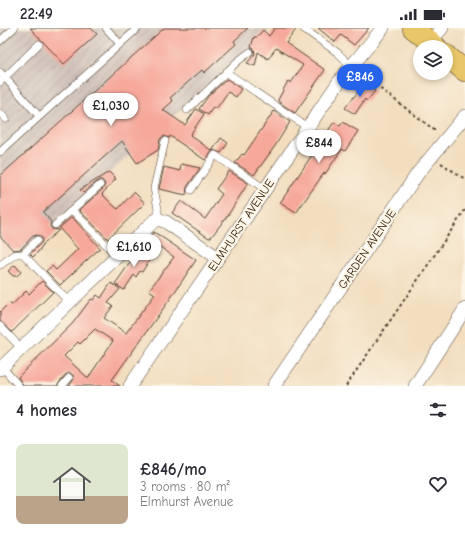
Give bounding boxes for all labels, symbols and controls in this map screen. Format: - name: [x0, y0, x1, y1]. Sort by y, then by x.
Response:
- text: 22:49: [20, 5, 53, 23]
- map controls: [413, 40, 453, 80]
- button: layers: [413, 40, 453, 80]
- pin: £846: [336, 64, 384, 98]
- text: £846: [346, 69, 374, 84]
- pin: £1,030: [78, 93, 144, 127]
- text: £1,030: [92, 98, 130, 113]
- pin: £844: [295, 130, 343, 164]
- text: £844: [305, 135, 333, 150]
- street label: ELMHURST AVENUE: [205, 176, 277, 274]
- street label: GARDEN AVENUE: [335, 207, 399, 291]
- pin: £1,610: [101, 234, 167, 268]
- text: £1,610: [116, 239, 152, 254]
- icon: filters: [427, 399, 449, 421]
- text: 4 homes: [16, 401, 77, 420]
- icon: home: [48, 460, 96, 508]
- text: £846/mo: [140, 460, 207, 479]
- icon: heart: [427, 473, 449, 495]
- text: 3 rooms · 80 m²: [140, 479, 230, 494]
- text: Elmhurst Avenue: [140, 494, 233, 509]

